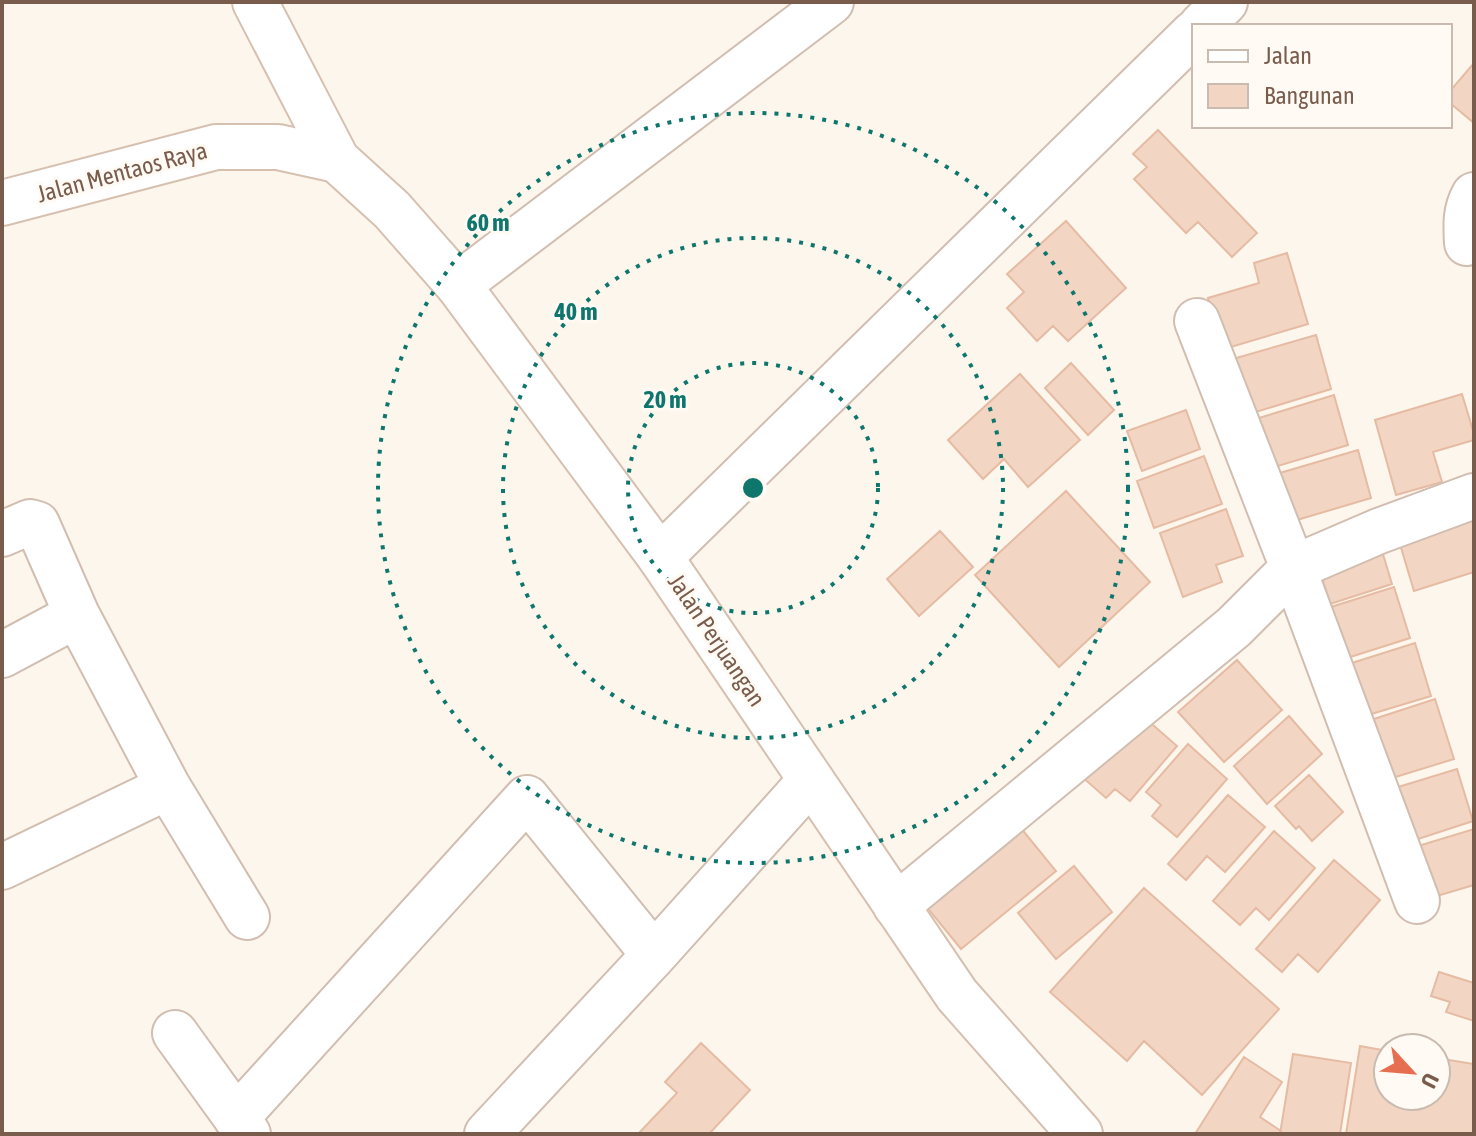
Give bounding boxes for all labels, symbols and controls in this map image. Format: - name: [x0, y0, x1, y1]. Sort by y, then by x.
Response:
- legend: [1192, 24, 1452, 128]
- text: Jalan: [1264, 42, 1312, 69]
- text: Bangunan: [1264, 82, 1355, 109]
- street label: Jalan Mentaos Raya: [34, 136, 210, 208]
- text: 60 m: [466, 209, 510, 236]
- text: 40 m: [553, 298, 598, 325]
- text: 20 m: [643, 386, 687, 413]
- centre of rings: [739, 474, 767, 502]
- street label: Jalan Perjuangan: [663, 569, 771, 711]
- north arrow: [1372, 1032, 1452, 1112]
- text: U: [1415, 1069, 1445, 1092]

